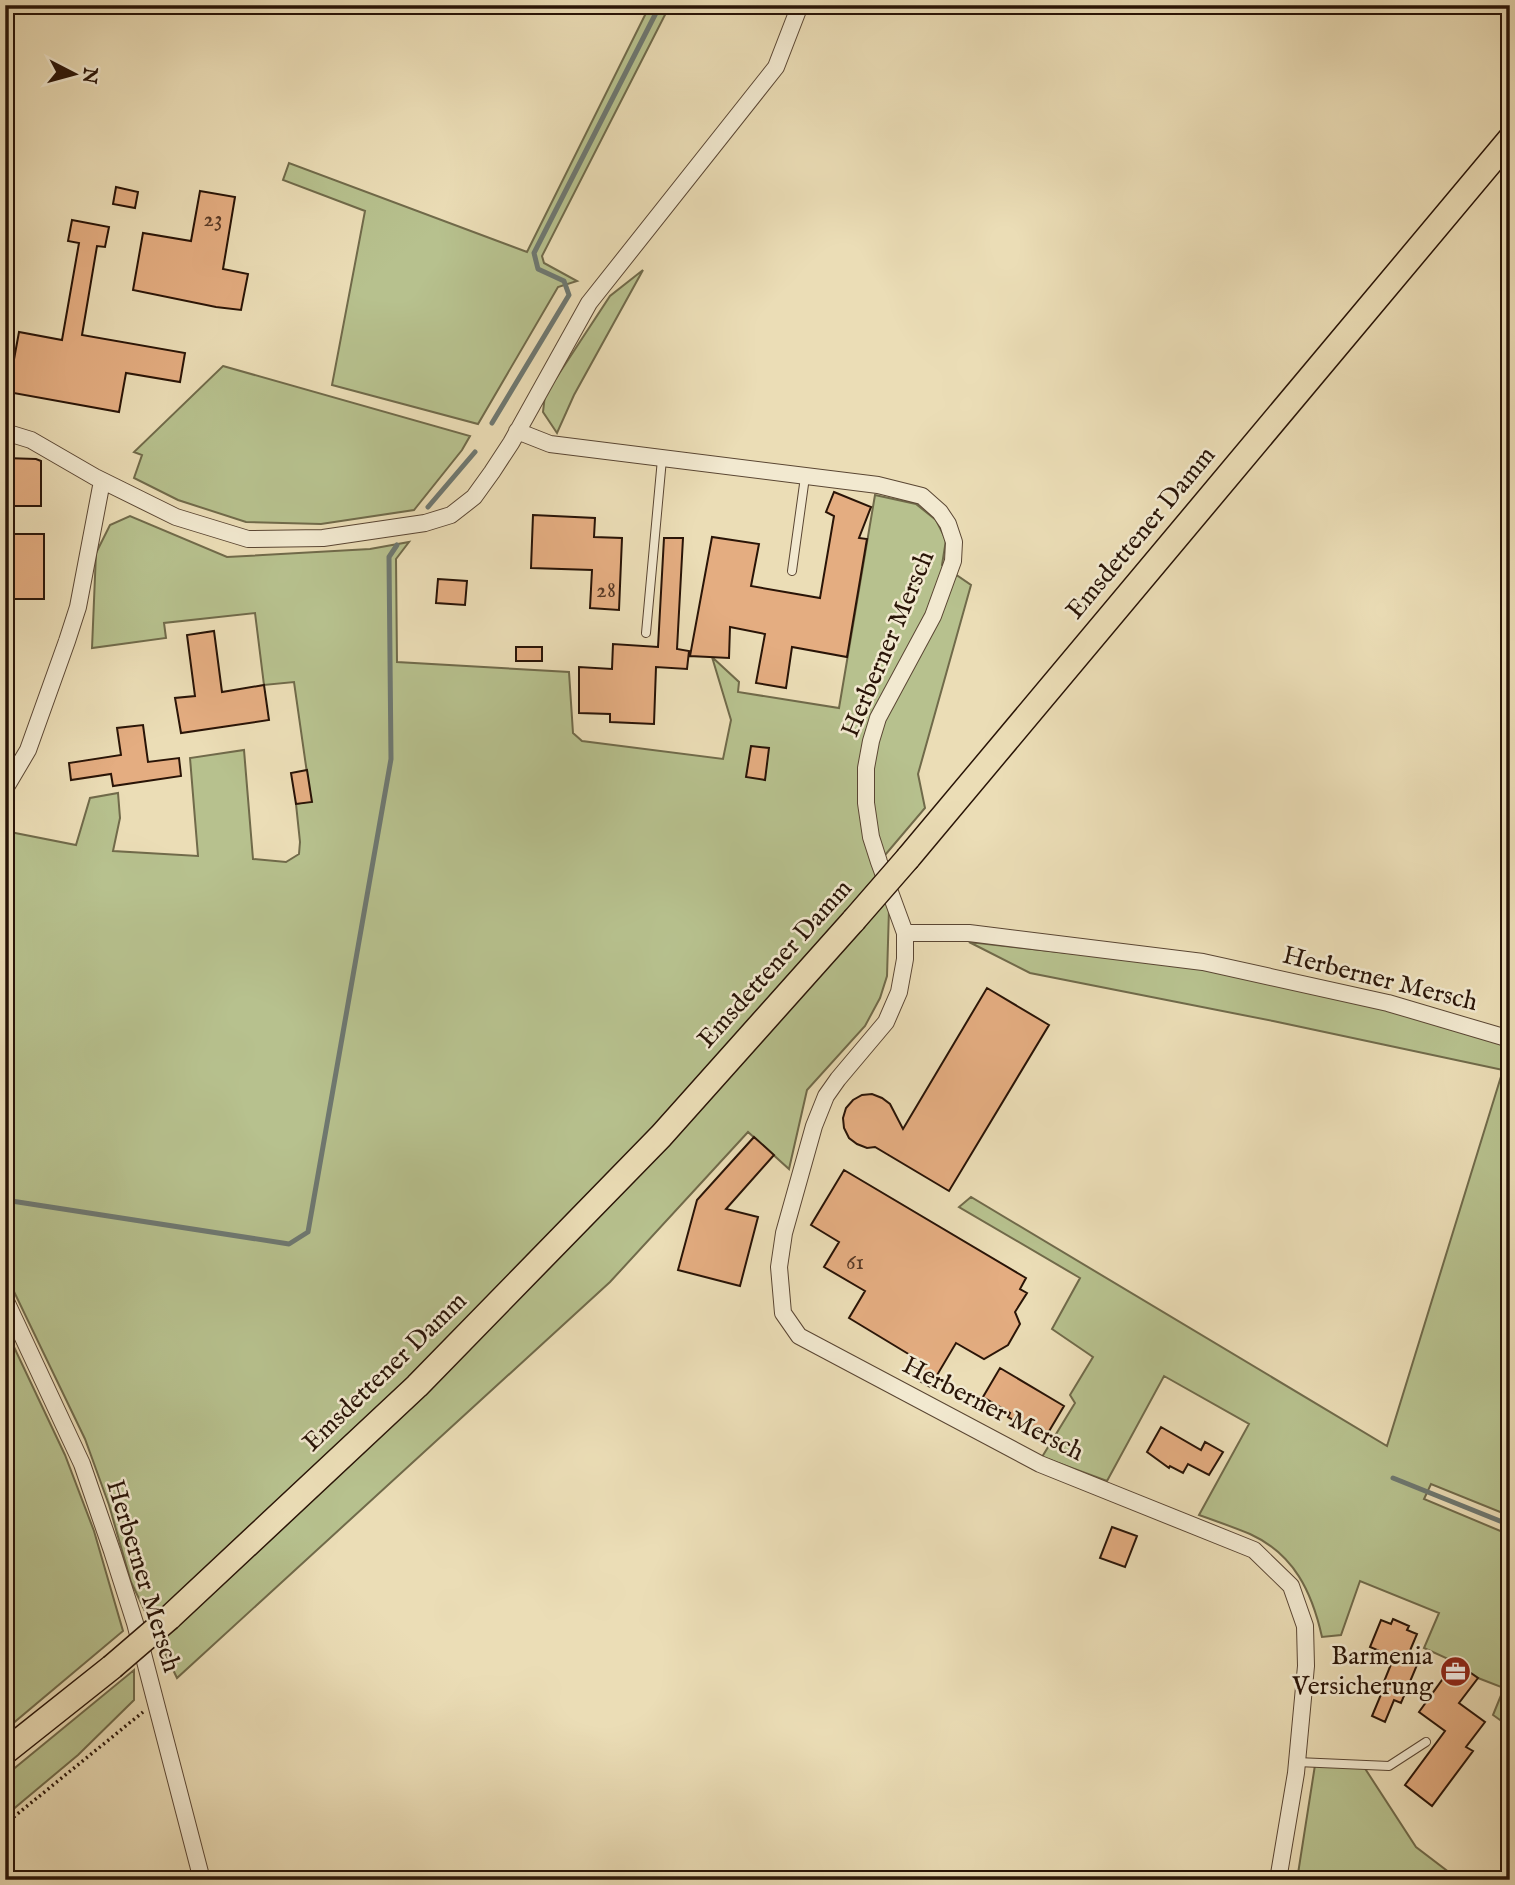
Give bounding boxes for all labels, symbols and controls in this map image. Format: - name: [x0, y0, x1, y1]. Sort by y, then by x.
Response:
- north arrow: [38, 38, 108, 108]
- text: N: [76, 65, 102, 86]
- house number: 23: [203, 205, 223, 234]
- street label: Emsdettener Damm: [1059, 440, 1223, 626]
- street label: Herberner Mersch: [834, 545, 942, 742]
- house number: 28: [596, 576, 616, 605]
- street label: Emsdettener Damm: [690, 873, 860, 1055]
- street label: Herberner Mersch: [1279, 939, 1481, 1019]
- house number: 61: [846, 1248, 864, 1277]
- street label: Emsdettener Damm: [296, 1285, 474, 1459]
- street label: Herberner Mersch: [897, 1349, 1090, 1469]
- street label: Herberner Mersch: [98, 1476, 188, 1676]
- place label: Barmenia Versicherung: [1291, 1640, 1434, 1703]
- office icon: Barmenia Versicherung: [1439, 1654, 1473, 1688]

